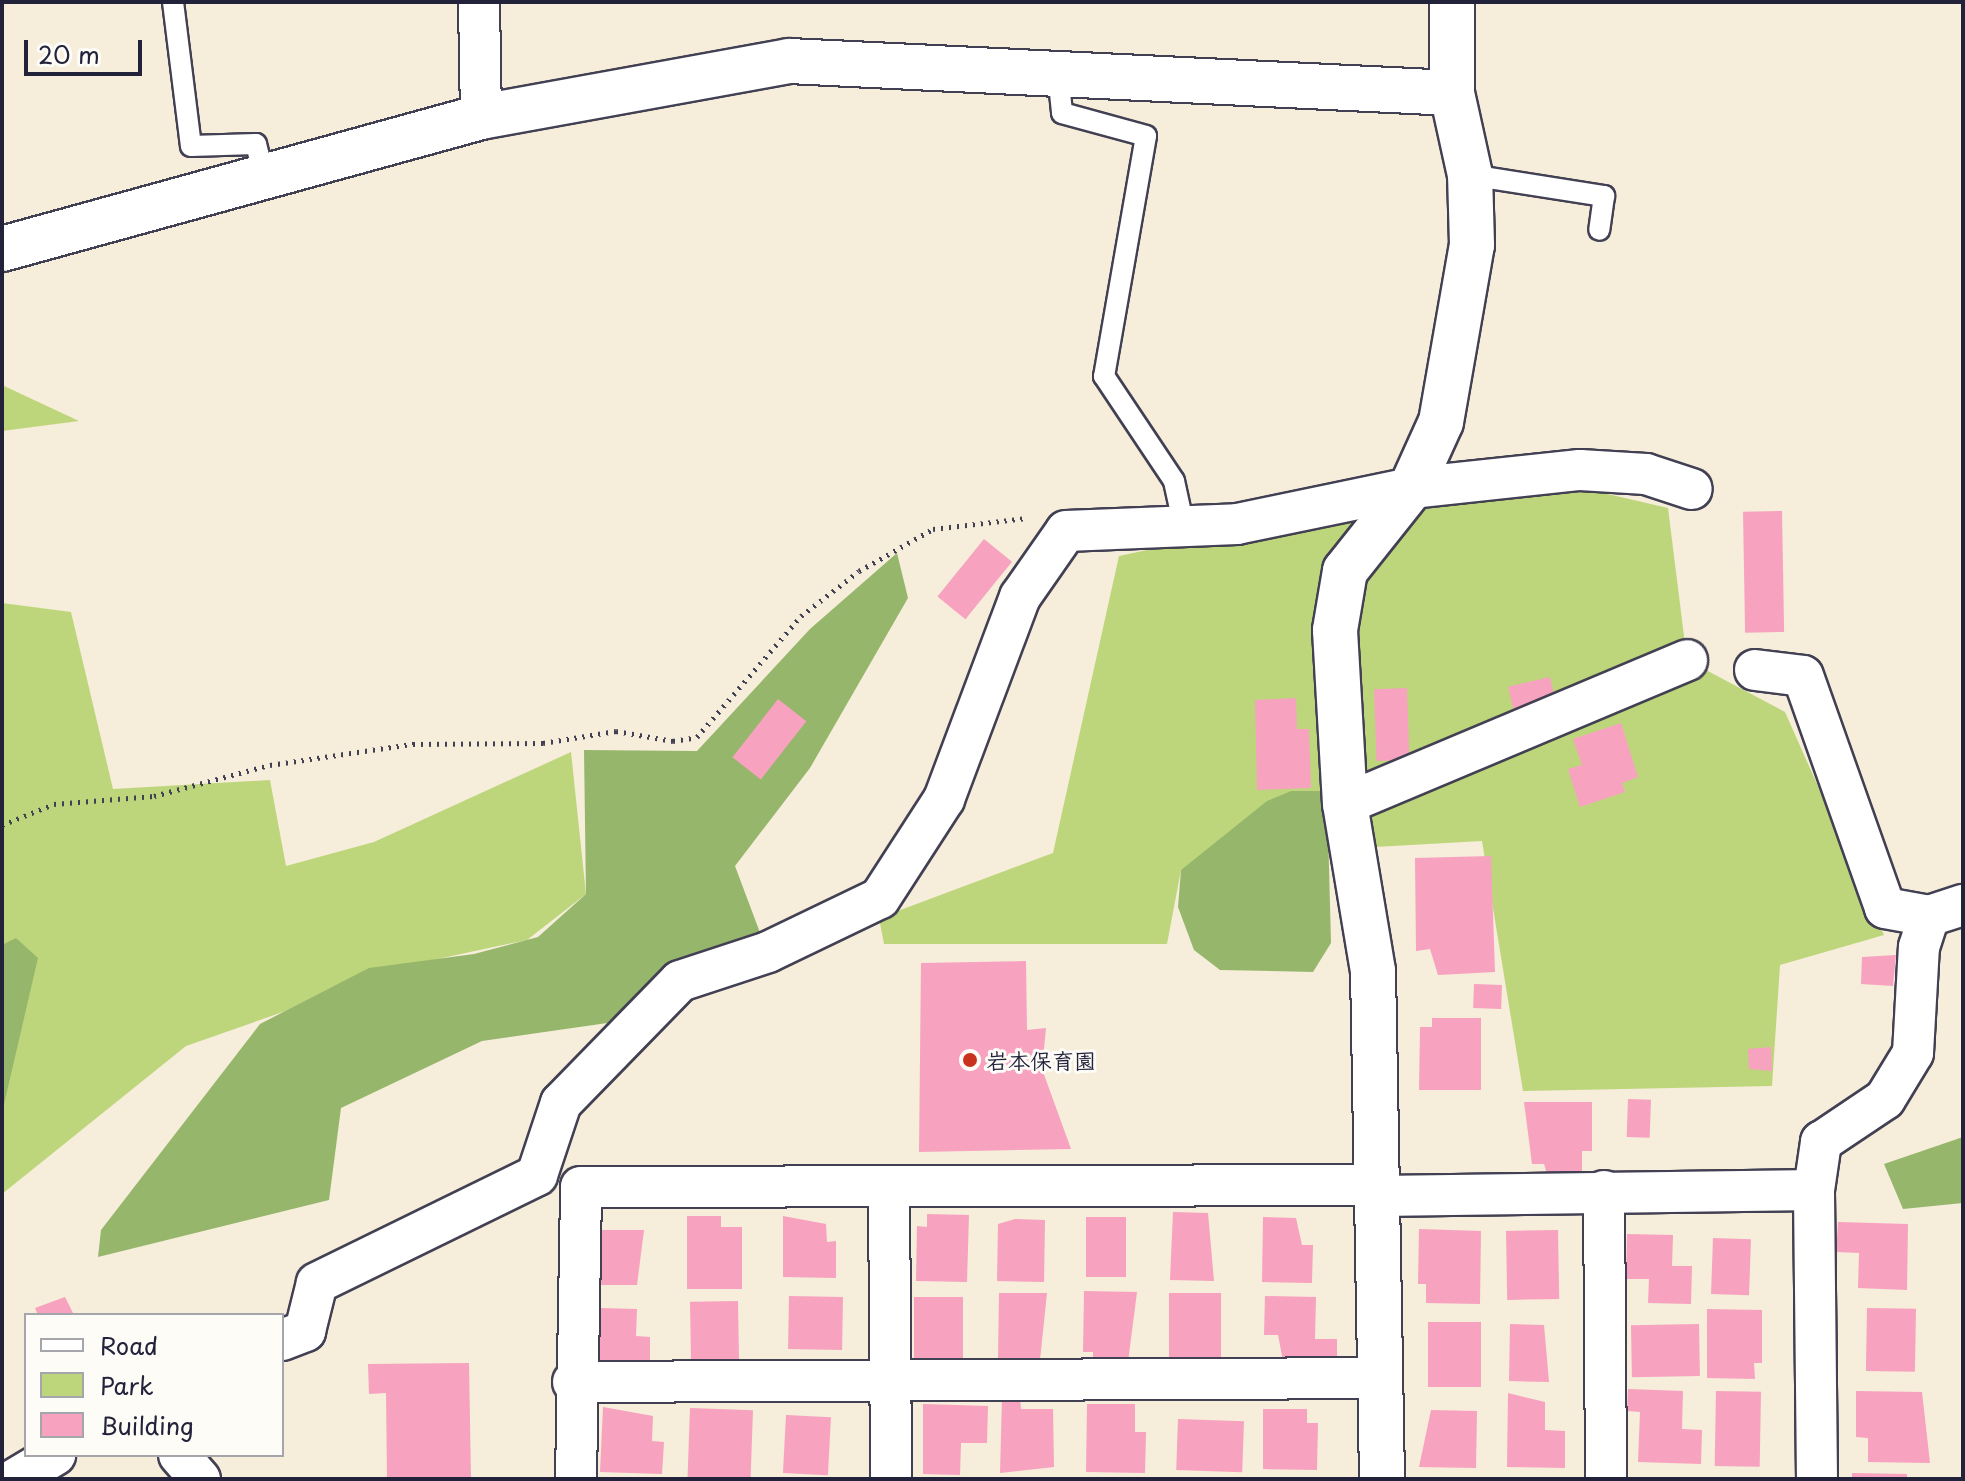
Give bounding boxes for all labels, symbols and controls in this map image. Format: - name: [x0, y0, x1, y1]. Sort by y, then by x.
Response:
- scale bar: [28, 24, 146, 74]
- text: 20 m: [38, 36, 100, 72]
- place label: 岩本保育園: [986, 1047, 1096, 1073]
- marker: 岩本保育園: [961, 1051, 979, 1069]
- legend: [24, 1313, 284, 1457]
- text: Road: [100, 1327, 158, 1363]
- text: Park: [100, 1367, 154, 1403]
- text: Building: [100, 1407, 194, 1443]

